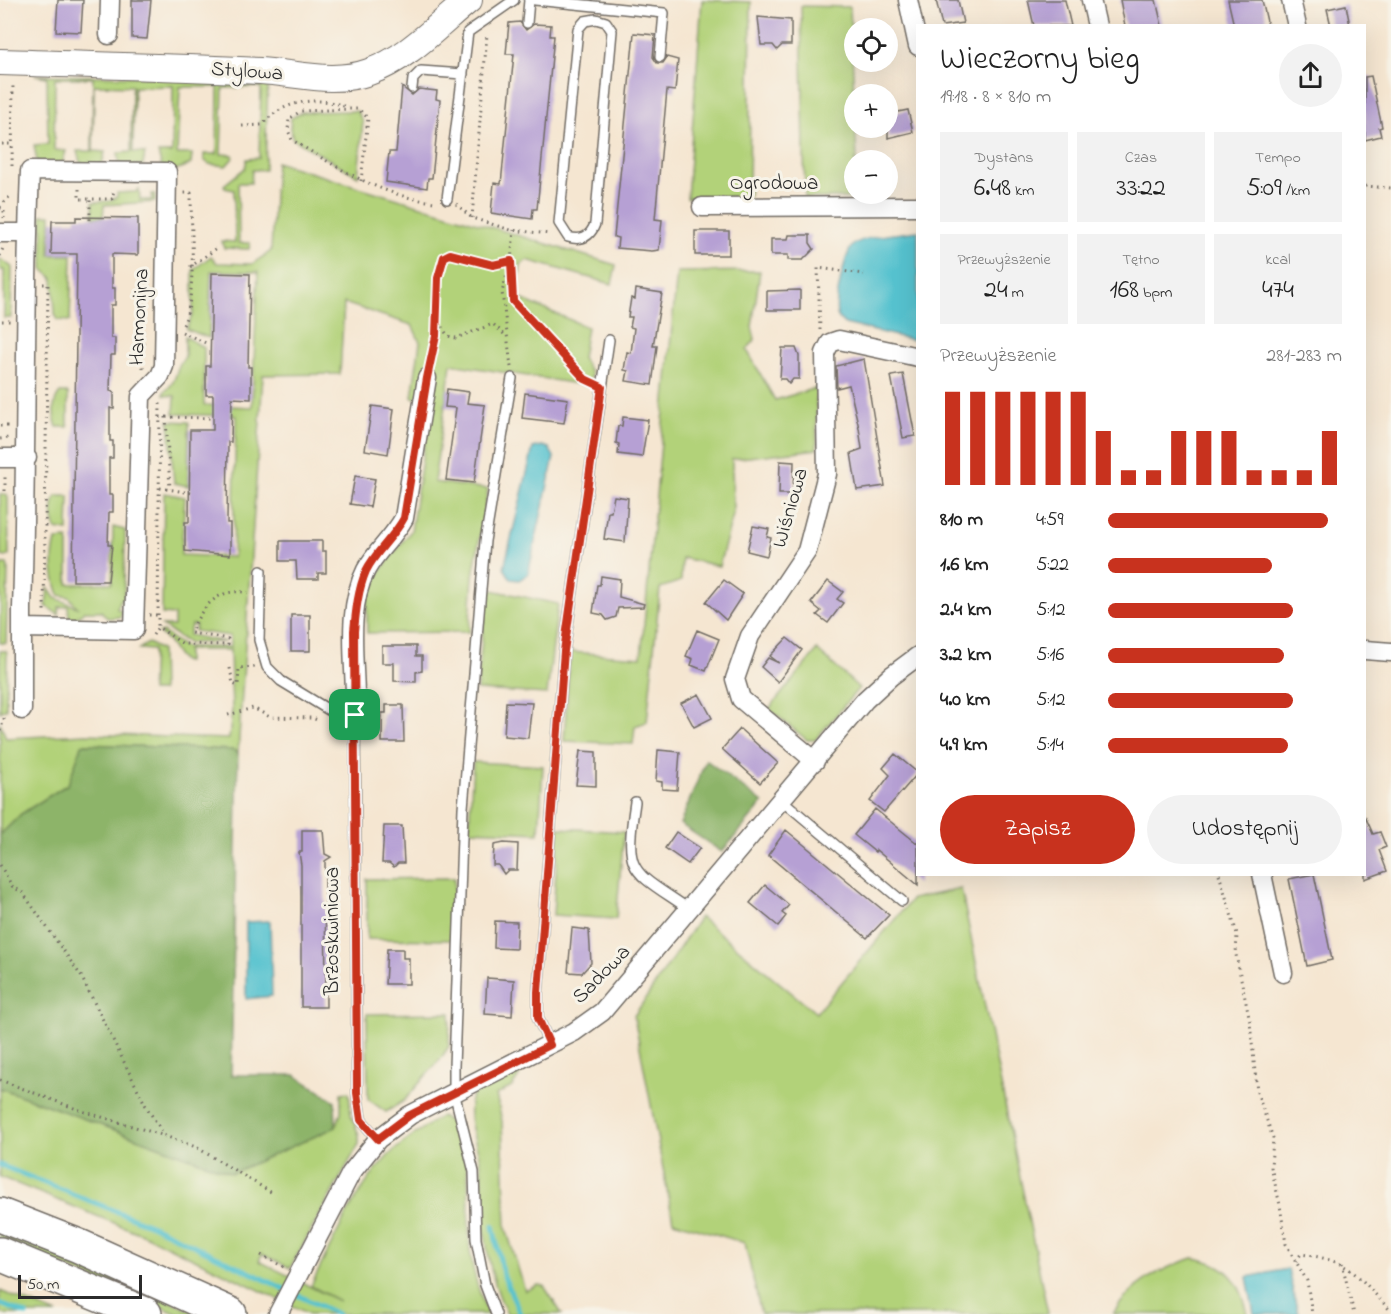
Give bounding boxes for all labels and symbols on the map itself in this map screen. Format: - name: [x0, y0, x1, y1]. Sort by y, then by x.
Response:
- street label: Stylowa: [210, 55, 284, 91]
- street label: Ogrodowa: [730, 169, 818, 201]
- street label: Harmonijna: [122, 268, 158, 366]
- street label: Wiśniowa: [765, 464, 817, 552]
- pin: [329, 689, 380, 740]
- street label: Brzoskwiniowa: [318, 867, 348, 996]
- street label: Sadowa: [566, 938, 638, 1012]
- scale bar: [18, 1272, 142, 1300]

